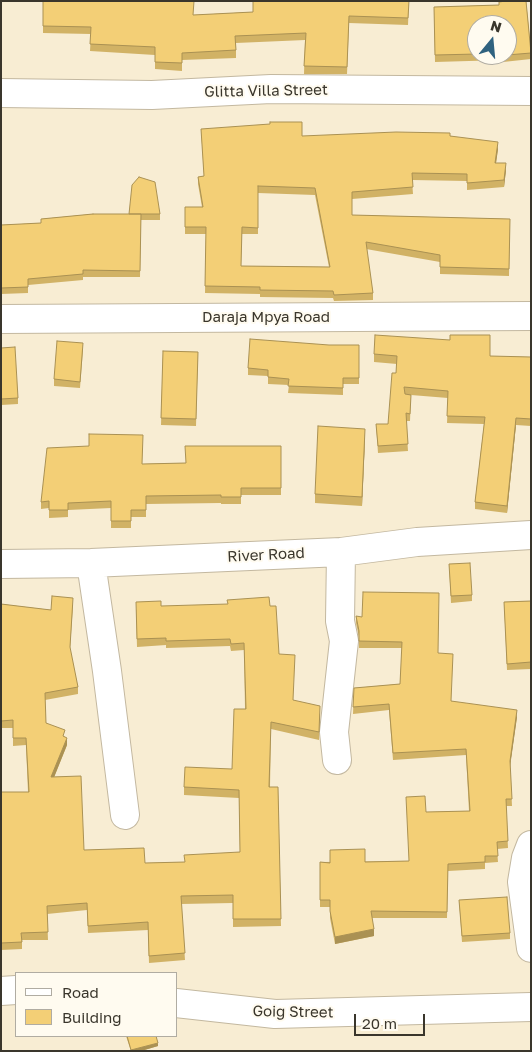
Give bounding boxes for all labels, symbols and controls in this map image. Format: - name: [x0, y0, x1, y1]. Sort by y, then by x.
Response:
- north arrow: [467, 15, 517, 65]
- text: N: [489, 16, 504, 36]
- street label: Glitta Villa Street: [204, 81, 328, 101]
- street label: Daraja Mpya Road: [202, 308, 330, 326]
- street label: River Road: [227, 544, 305, 566]
- legend: [15, 972, 178, 1037]
- text: Road: [62, 983, 99, 1001]
- street label: Goig Street: [252, 1002, 334, 1022]
- scale bar: [357, 1004, 428, 1036]
- text: Building: [62, 1008, 122, 1026]
- text: 20 m: [362, 1014, 397, 1032]

